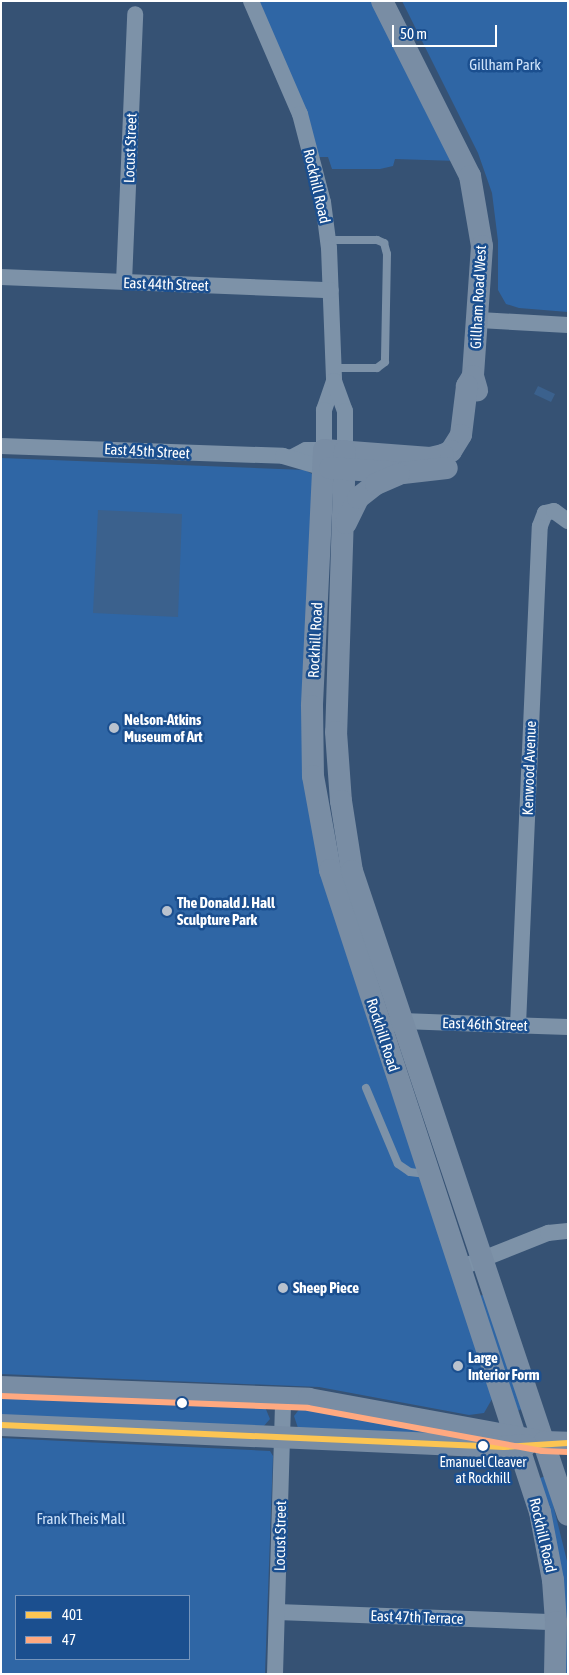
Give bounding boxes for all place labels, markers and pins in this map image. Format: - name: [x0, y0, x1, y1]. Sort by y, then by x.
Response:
- place label: Nelson-Atkins Museum of Art: [124, 710, 203, 745]
- marker: Nelson-Atkins Museum of Art: [108, 722, 120, 734]
- place label: The Donald J. Hall Sculpture Park: [177, 893, 275, 928]
- marker: The Donald J. Hall Sculpture Park: [161, 905, 173, 917]
- place label: Sheep Piece: [293, 1279, 359, 1297]
- marker: Sheep Piece: [277, 1282, 289, 1294]
- place label: Large Interior Form: [468, 1348, 540, 1383]
- marker: Large Interior Form: [452, 1360, 464, 1372]
- unlabelled marker: [177, 1398, 187, 1408]
- marker: Emanuel Cleaver at Rockhill: [478, 1441, 488, 1451]
- place label: Emanuel Cleaver at Rockhill: [440, 1454, 526, 1486]

